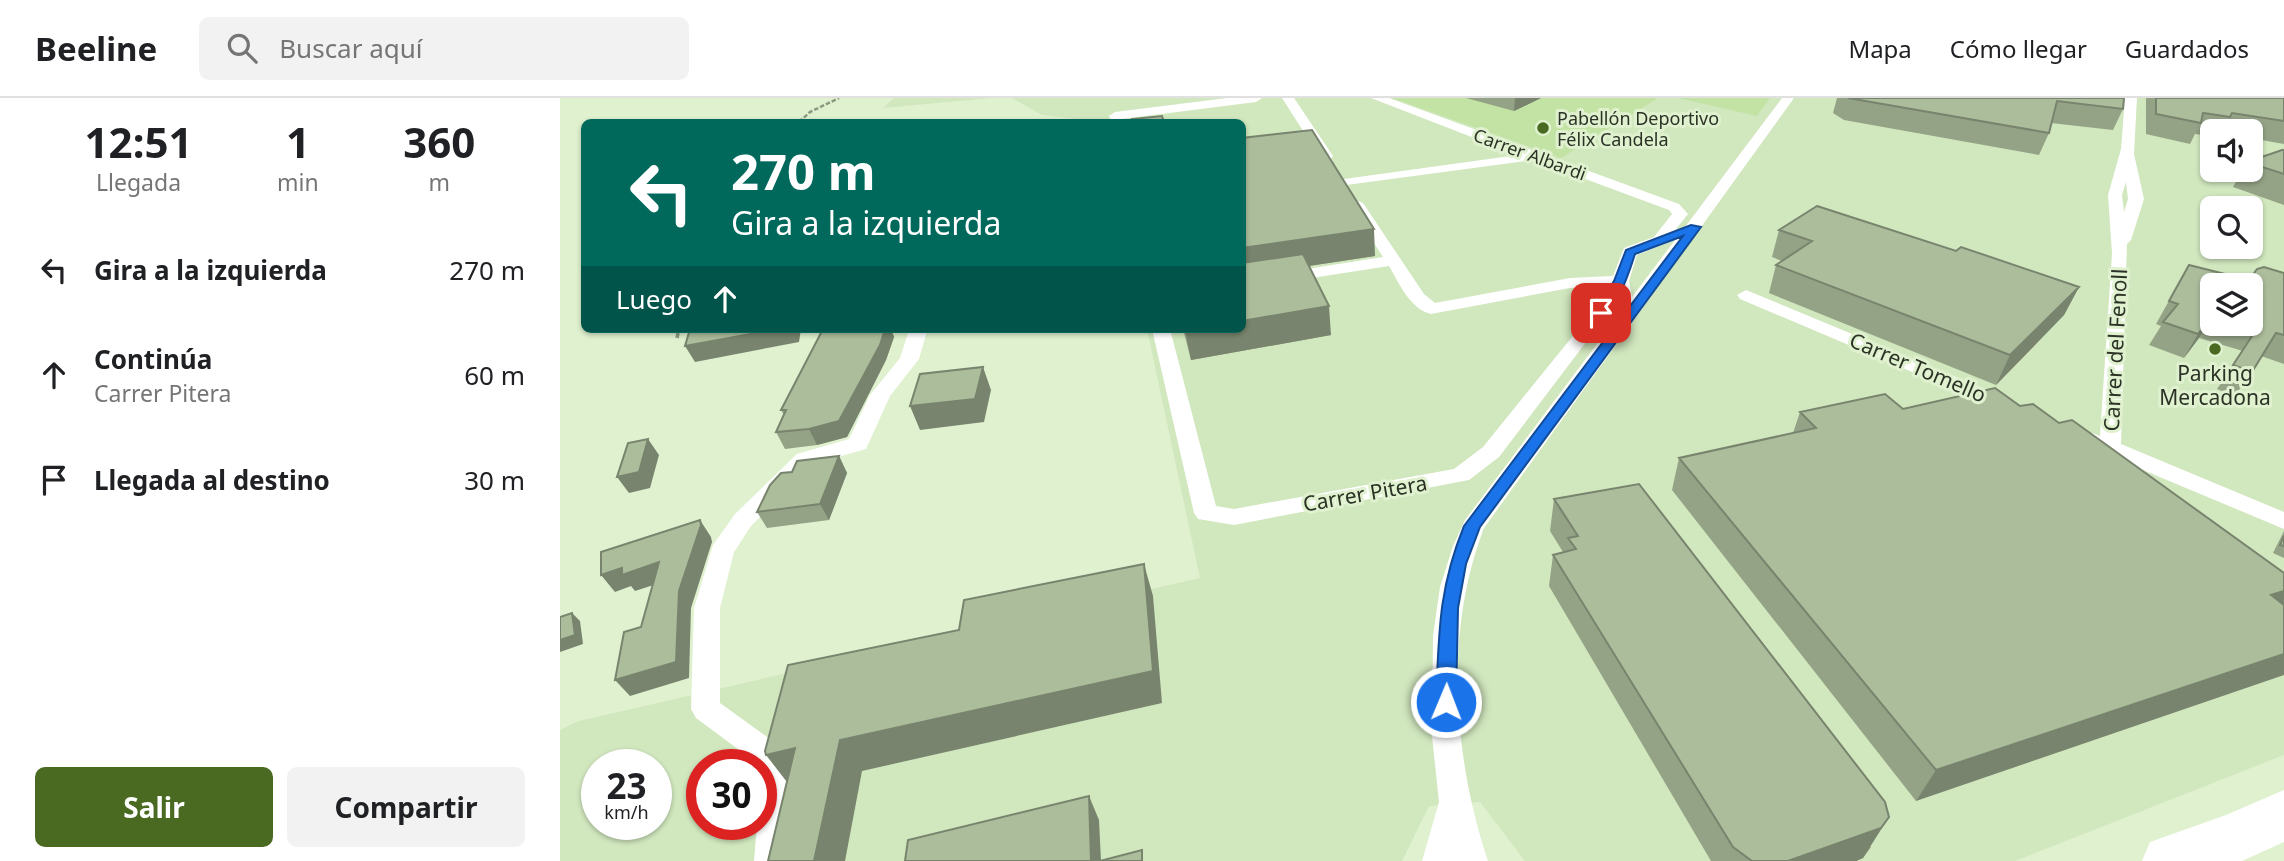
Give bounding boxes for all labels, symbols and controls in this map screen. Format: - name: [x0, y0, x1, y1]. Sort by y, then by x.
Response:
- search box: [199, 17, 689, 80]
- text: Beeline: [35, 26, 157, 71]
- icon: search: [223, 29, 261, 67]
- text: Buscar aquí: [279, 30, 423, 66]
- text: Mapa: [1848, 32, 1912, 65]
- text: Cómo llegar: [1950, 32, 2087, 65]
- text: Guardados: [2125, 32, 2249, 65]
- place label: Pabellón Deportivo Félix Candela: [1557, 106, 1719, 151]
- text: 12:51: [85, 113, 192, 170]
- text: 1: [286, 113, 310, 170]
- text: 360: [403, 113, 475, 170]
- map controls: [2200, 119, 2263, 336]
- button: sound: [2200, 119, 2263, 182]
- marker: Pabellón Deportivo Félix Candela: [1535, 120, 1551, 136]
- street label: Carrer Albardi: [1470, 122, 1590, 186]
- text: 270 m: [731, 138, 876, 204]
- icon: left: [616, 147, 707, 238]
- text: Llegada: [96, 166, 181, 198]
- text: min: [277, 166, 319, 198]
- text: m: [429, 166, 450, 198]
- button: search: [2200, 196, 2263, 259]
- text: Gira a la izquierda: [731, 201, 1001, 244]
- icon: left: [35, 251, 73, 289]
- text: Gira a la izquierda: [94, 252, 327, 288]
- text: 270 m: [449, 252, 525, 288]
- street label: Carrer del Fenoll: [2097, 268, 2133, 432]
- button: layers: [2200, 273, 2263, 336]
- icon: ahead: [706, 280, 744, 318]
- text: Luego: [616, 281, 692, 317]
- pin: [1571, 283, 1631, 343]
- icon: arrive: [1582, 294, 1620, 332]
- street label: Carrer Tomello: [1845, 326, 1991, 408]
- text: Continúa: [94, 341, 212, 377]
- marker: Parking Mercadona: [2207, 341, 2223, 357]
- icon: ahead: [35, 356, 73, 394]
- text: 60 m: [464, 357, 525, 393]
- place label: Parking Mercadona: [2159, 359, 2271, 411]
- text: Carrer Pitera: [94, 377, 232, 409]
- icon: arrive: [35, 461, 73, 499]
- text: Llegada al destino: [94, 462, 330, 498]
- text: 30 m: [464, 462, 525, 498]
- street label: Carrer Pitera: [1301, 468, 1429, 518]
- position arrow: [1409, 665, 1483, 739]
- speed limit sign: 30: [686, 749, 777, 840]
- text: 23: [606, 762, 647, 809]
- button: Salir: [35, 767, 273, 847]
- button: Compartir: [287, 767, 525, 847]
- text: km/h: [604, 800, 649, 824]

